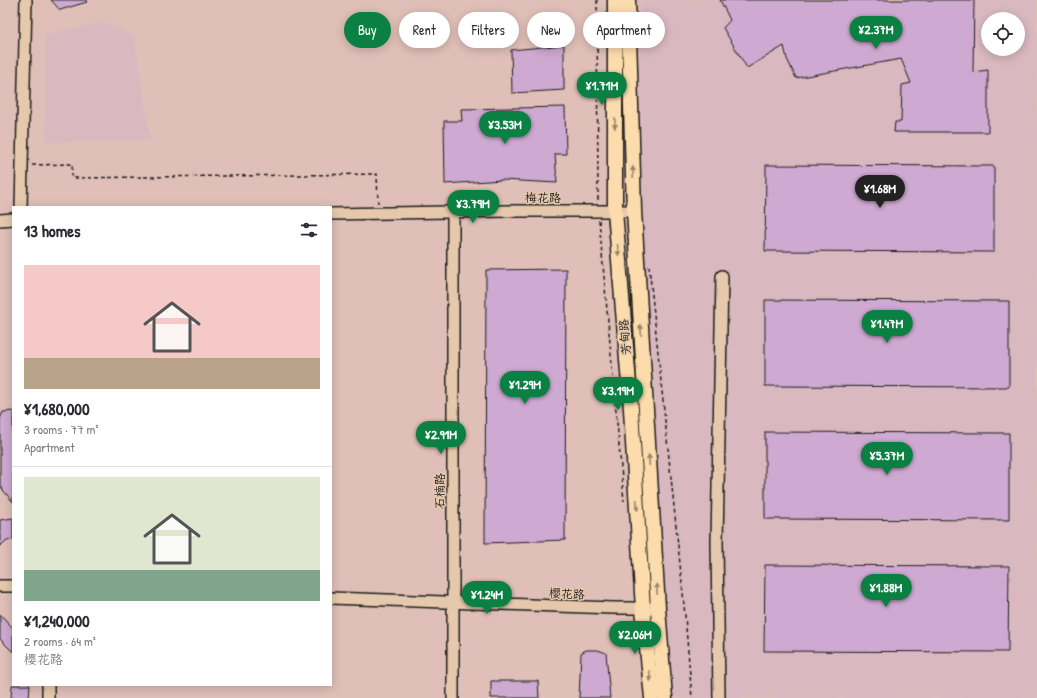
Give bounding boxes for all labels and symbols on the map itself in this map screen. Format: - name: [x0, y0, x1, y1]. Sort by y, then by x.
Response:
- pin: ¥2.37M: [843, 16, 909, 50]
- pin: ¥1.71M: [569, 72, 635, 106]
- pin: ¥3.53M: [472, 111, 538, 145]
- one-way arrow: [612, 117, 618, 130]
- one-way arrow: [630, 165, 636, 178]
- pin: ¥1.68M: [847, 175, 913, 209]
- street label: 梅花路: [525, 189, 561, 206]
- pin: ¥3.79M: [440, 190, 506, 224]
- one-way arrow: [615, 244, 622, 256]
- pin: ¥1.47M: [854, 310, 920, 344]
- street label: 芳甸路: [614, 318, 635, 356]
- one-way arrow: [638, 324, 645, 336]
- pin: ¥1.29M: [492, 371, 558, 405]
- pin: ¥3.19M: [585, 377, 651, 411]
- pin: ¥2.91M: [408, 421, 474, 455]
- pin: ¥5.37M: [854, 442, 920, 476]
- one-way arrow: [646, 454, 653, 466]
- street label: 石楠路: [431, 473, 448, 509]
- one-way arrow: [633, 499, 640, 511]
- pin: ¥1.88M: [853, 574, 919, 608]
- pin: ¥1.24M: [454, 581, 520, 615]
- one-way arrow: [654, 582, 660, 595]
- street label: 樱花路: [549, 584, 585, 603]
- pin: ¥2.06M: [602, 621, 668, 655]
- one-way arrow: [646, 669, 653, 682]

